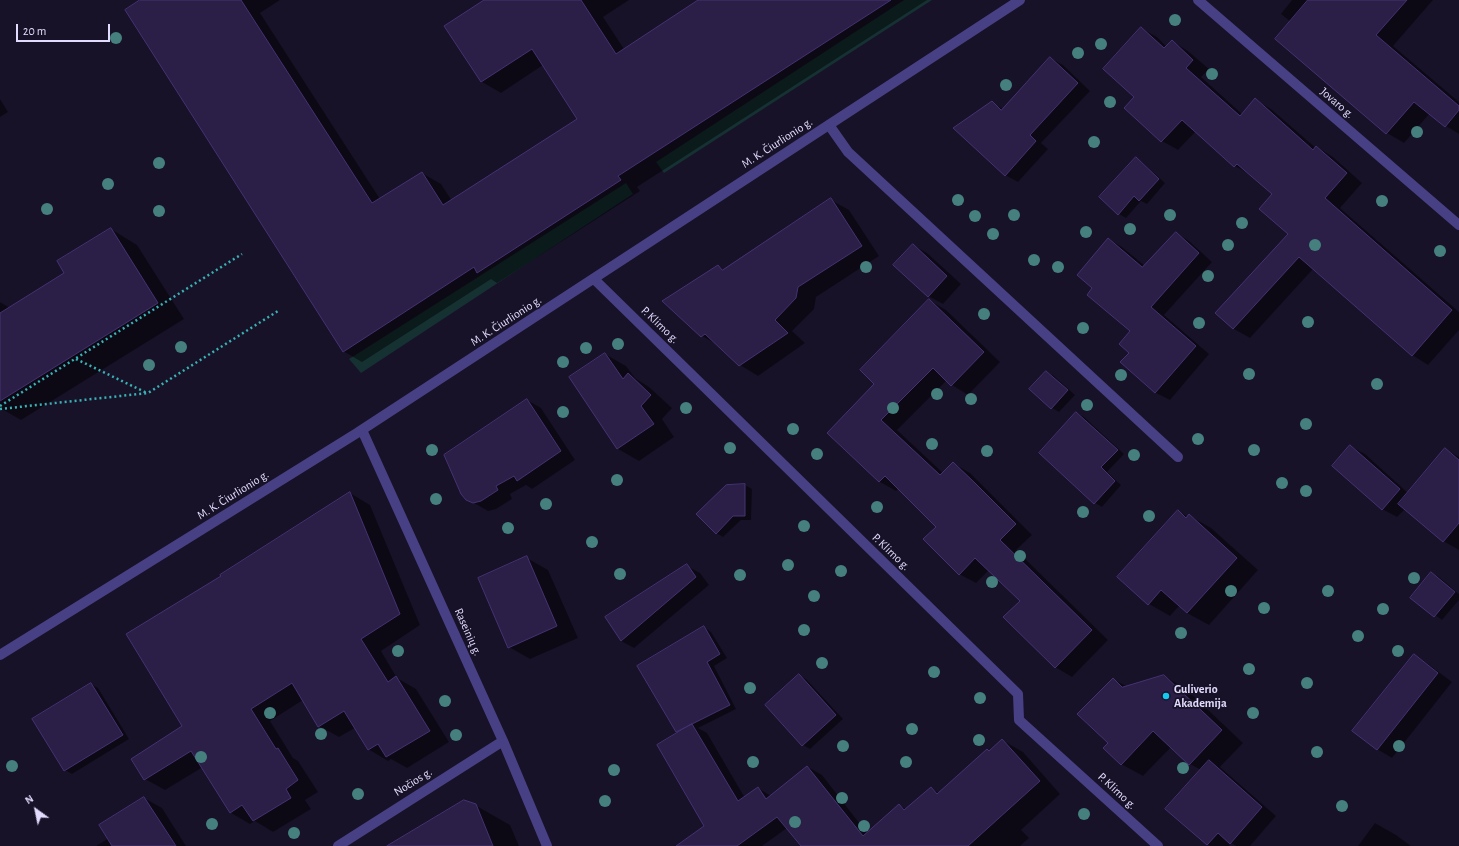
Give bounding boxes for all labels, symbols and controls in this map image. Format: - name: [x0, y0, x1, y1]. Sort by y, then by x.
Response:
- scale bar: [18, 16, 112, 42]
- text: 20 m: [23, 25, 46, 37]
- street label: Jovaro g.: [1317, 84, 1357, 122]
- street label: M. K. Čiurlionio g.: [739, 115, 815, 171]
- street label: M. K. Čiurlionio g.: [468, 293, 544, 349]
- street label: P. Klimo g.: [638, 303, 682, 347]
- street label: M. K. Čiurlionio g.: [195, 467, 271, 523]
- street label: P. Klimo g.: [869, 530, 913, 574]
- street label: Raseinių g.: [451, 606, 485, 658]
- place label: Guliverio Akademija: [1174, 682, 1227, 710]
- marker: Guliverio Akademija: [1161, 691, 1171, 701]
- street label: Nočios g.: [391, 765, 435, 799]
- street label: P. Klimo g.: [1095, 770, 1139, 812]
- north arrow: [16, 790, 56, 830]
- text: N: [23, 793, 35, 806]

